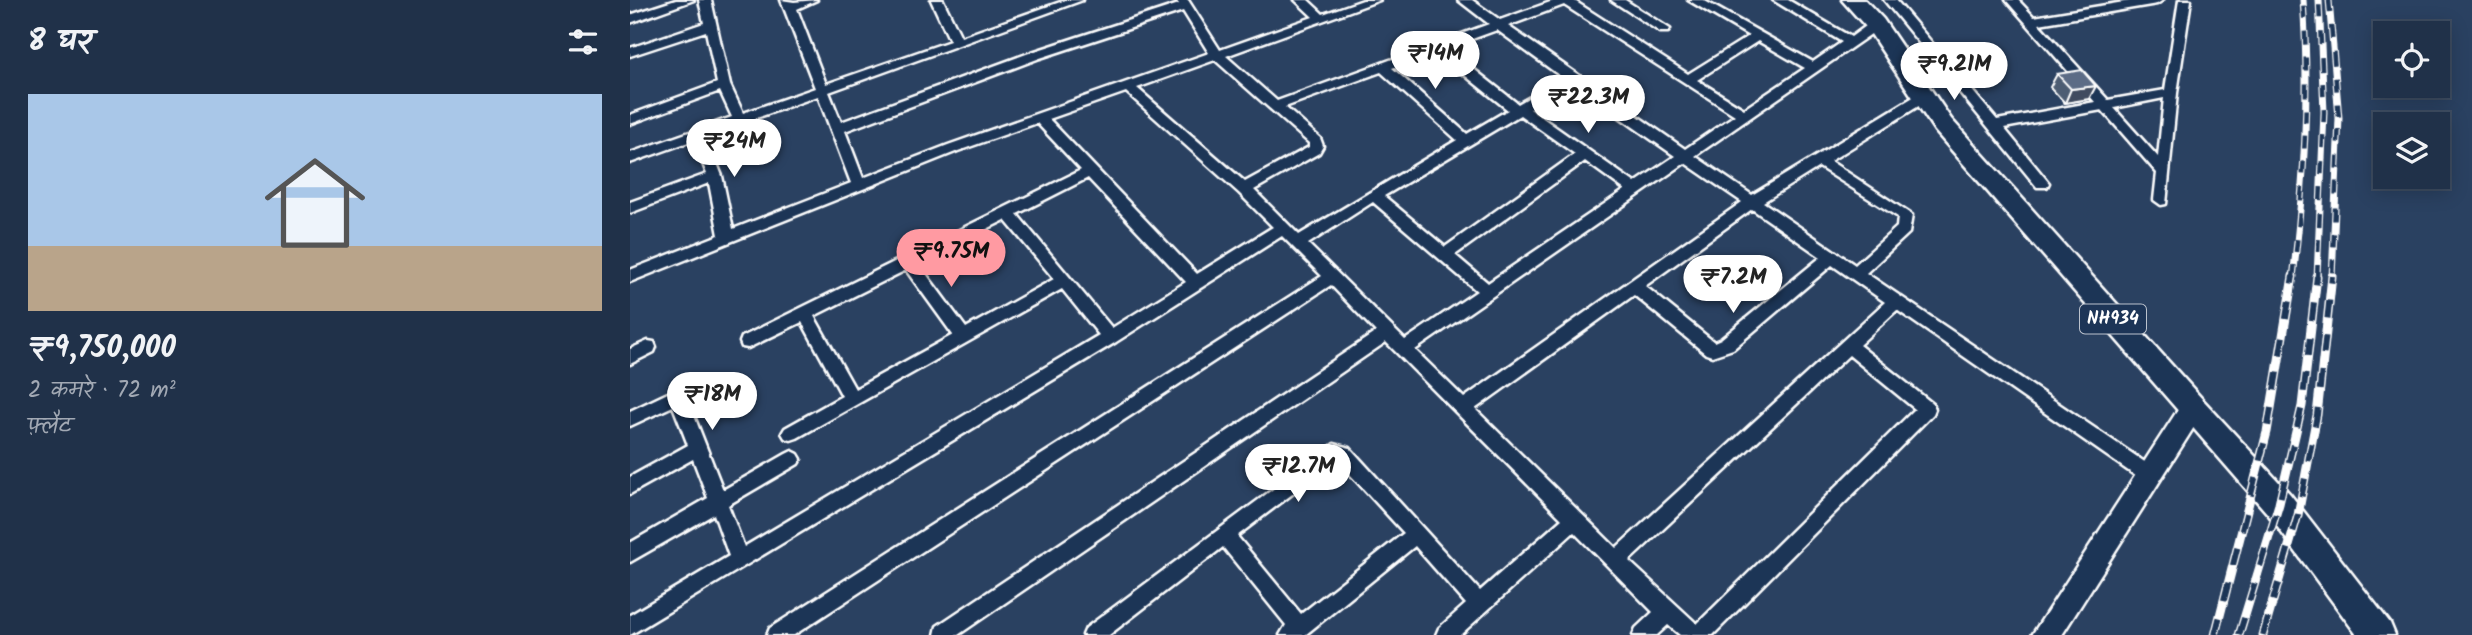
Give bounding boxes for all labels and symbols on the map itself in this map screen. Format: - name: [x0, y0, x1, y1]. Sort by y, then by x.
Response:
- pin: ₹14M: [1394, 32, 1476, 91]
- pin: ₹9.21M: [1897, 42, 2011, 102]
- pin: ₹22.3M: [1531, 76, 1645, 135]
- pin: ₹24M: [693, 120, 775, 179]
- pin: ₹9.75M: [894, 230, 1008, 289]
- pin: ₹7.2M: [1684, 256, 1782, 315]
- road number: NH934: [2080, 304, 2146, 334]
- pin: ₹18M: [671, 372, 753, 432]
- pin: ₹12.7M: [1241, 444, 1355, 504]

